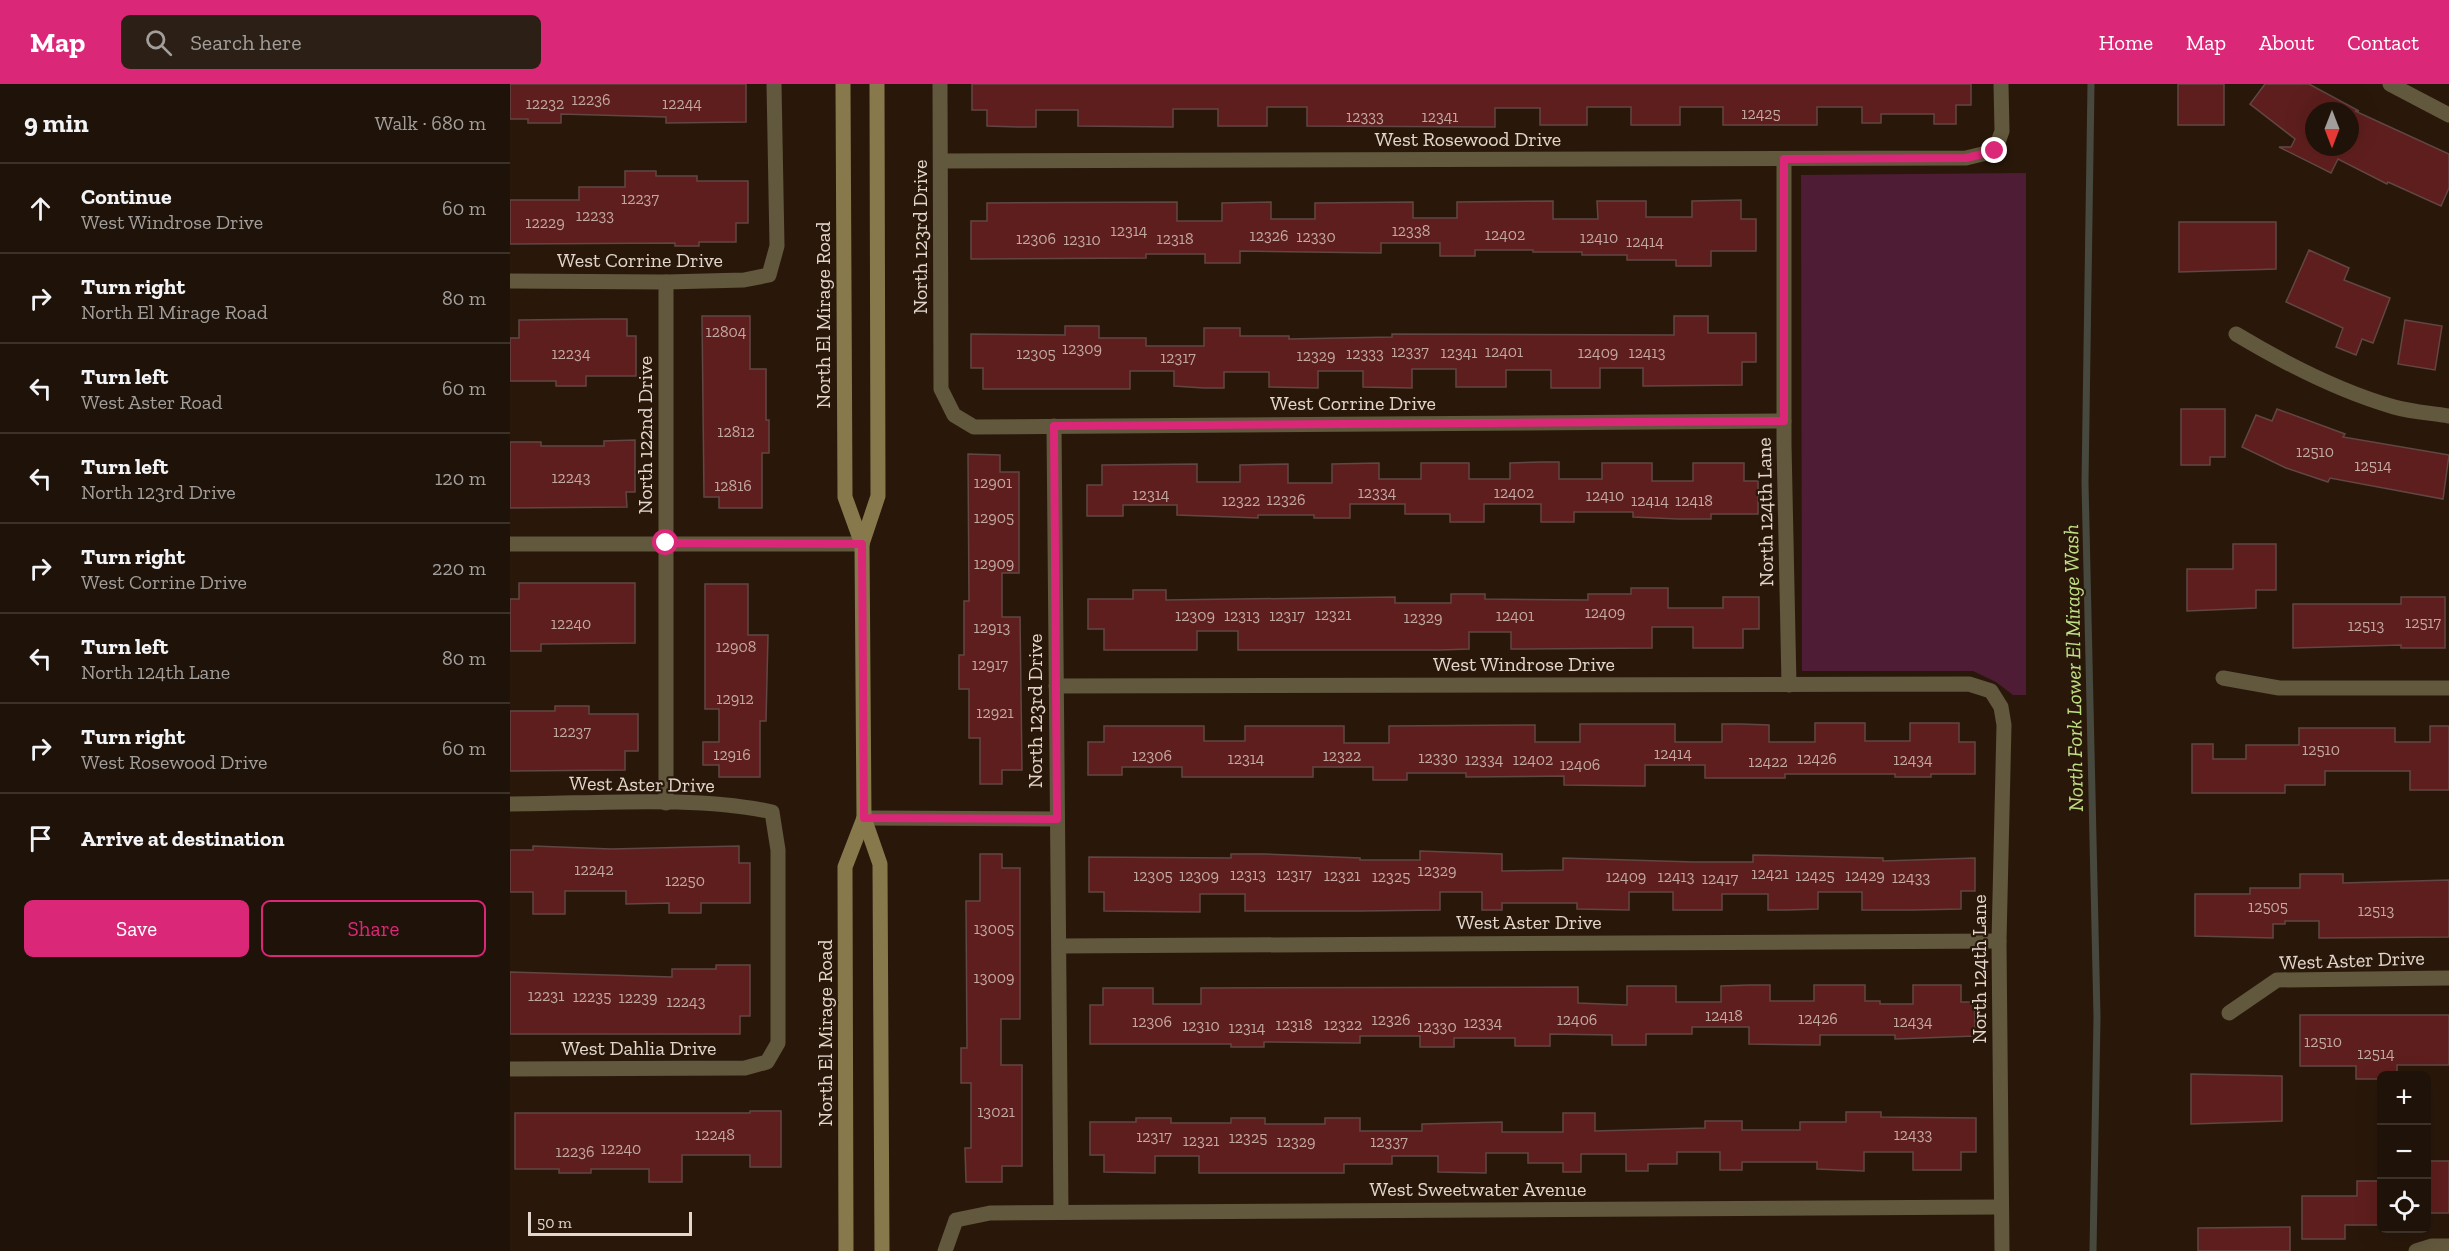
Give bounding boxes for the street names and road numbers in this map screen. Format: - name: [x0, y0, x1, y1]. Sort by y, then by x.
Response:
- street label: West Rosewood Drive: [1375, 127, 1561, 151]
- street label: North 123rd Drive: [908, 160, 932, 314]
- street label: North El Mirage Road: [811, 222, 835, 408]
- street label: West Corrine Drive: [557, 248, 723, 272]
- street label: North 122nd Drive: [633, 356, 657, 514]
- street label: West Corrine Drive: [1270, 391, 1436, 415]
- street label: North 124th Lane: [1752, 437, 1778, 587]
- street label: North 123rd Drive: [1023, 634, 1047, 788]
- street label: West Windrose Drive: [1433, 652, 1615, 676]
- street label: West Aster Drive: [569, 771, 715, 797]
- street label: North 124th Lane: [1967, 894, 1991, 1044]
- street label: West Aster Drive: [1456, 910, 1602, 934]
- street label: North El Mirage Road: [813, 940, 837, 1126]
- street label: West Aster Drive: [2279, 945, 2425, 975]
- street label: West Dahlia Drive: [562, 1036, 716, 1060]
- street label: West Sweetwater Avenue: [1370, 1177, 1586, 1201]

